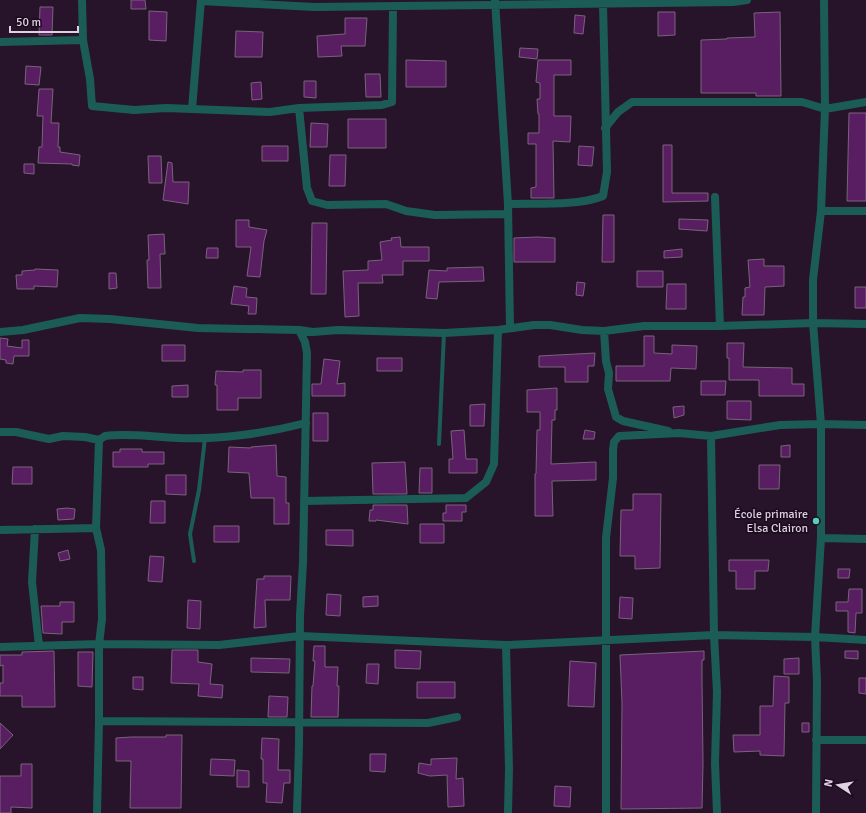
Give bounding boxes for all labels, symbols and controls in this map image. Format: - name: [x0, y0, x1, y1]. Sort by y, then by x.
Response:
- scale bar: [10, 8, 78, 34]
- text: 50 m: [16, 15, 41, 30]
- place label: École primaire Elsa Clairon: [734, 507, 808, 536]
- marker: École primaire Elsa Clairon: [811, 516, 821, 526]
- north arrow: [818, 765, 858, 805]
- text: N: [822, 778, 836, 788]

